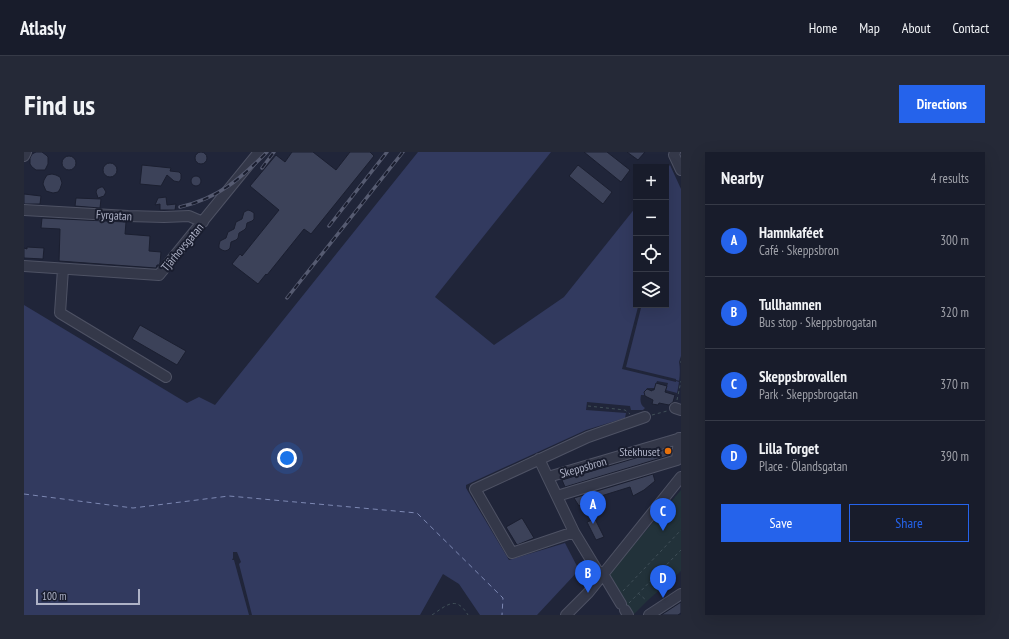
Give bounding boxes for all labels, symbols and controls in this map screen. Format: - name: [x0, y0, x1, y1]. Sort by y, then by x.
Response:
- text: Atlasly: [20, 16, 66, 40]
- text: Home: [809, 19, 837, 37]
- text: Map: [859, 19, 880, 37]
- text: About: [902, 19, 931, 37]
- text: Contact: [953, 19, 989, 37]
- button: Directions: [899, 85, 985, 123]
- text: Find us: [24, 86, 95, 123]
- map controls: [633, 164, 669, 308]
- button: +: [633, 164, 669, 200]
- text: Nearby: [721, 167, 764, 189]
- text: 4 results: [930, 170, 969, 187]
- button: −: [633, 200, 669, 236]
- street label: Fyrgatan: [96, 207, 132, 223]
- street label: Tjärhovsgatan: [157, 220, 207, 274]
- text: Hamnkaféet: [759, 223, 823, 242]
- text: A: [731, 232, 737, 249]
- text: 300 m: [940, 232, 969, 249]
- button: locate: [633, 236, 669, 272]
- text: Café · Skeppsbron: [759, 242, 839, 259]
- button: layers: [633, 272, 669, 308]
- text: Tullhamnen: [759, 295, 822, 314]
- text: B: [731, 304, 737, 321]
- text: 320 m: [940, 304, 969, 321]
- text: Bus stop · Skeppsbrogatan: [759, 314, 877, 331]
- text: Skeppsbrovallen: [759, 367, 847, 386]
- text: C: [731, 376, 737, 393]
- text: 370 m: [940, 376, 969, 393]
- text: Park · Skeppsbrogatan: [759, 386, 858, 403]
- text: Lilla Torget: [759, 439, 819, 458]
- place label: Stekhuset: [619, 444, 661, 459]
- marker: Stekhuset: [663, 446, 673, 456]
- your location: [277, 448, 297, 468]
- text: D: [731, 448, 737, 465]
- text: 390 m: [940, 448, 969, 465]
- street label: Skeppsbron: [558, 453, 608, 481]
- text: Place · Ölandsgatan: [759, 458, 848, 475]
- pin: A: [580, 491, 606, 524]
- pin: C: [650, 498, 676, 531]
- button: Save: [721, 504, 841, 542]
- button: Share: [849, 504, 969, 542]
- pin: B: [575, 560, 601, 593]
- pin: D: [650, 565, 676, 598]
- scale bar: [36, 587, 140, 606]
- text: 100 m: [42, 589, 66, 603]

